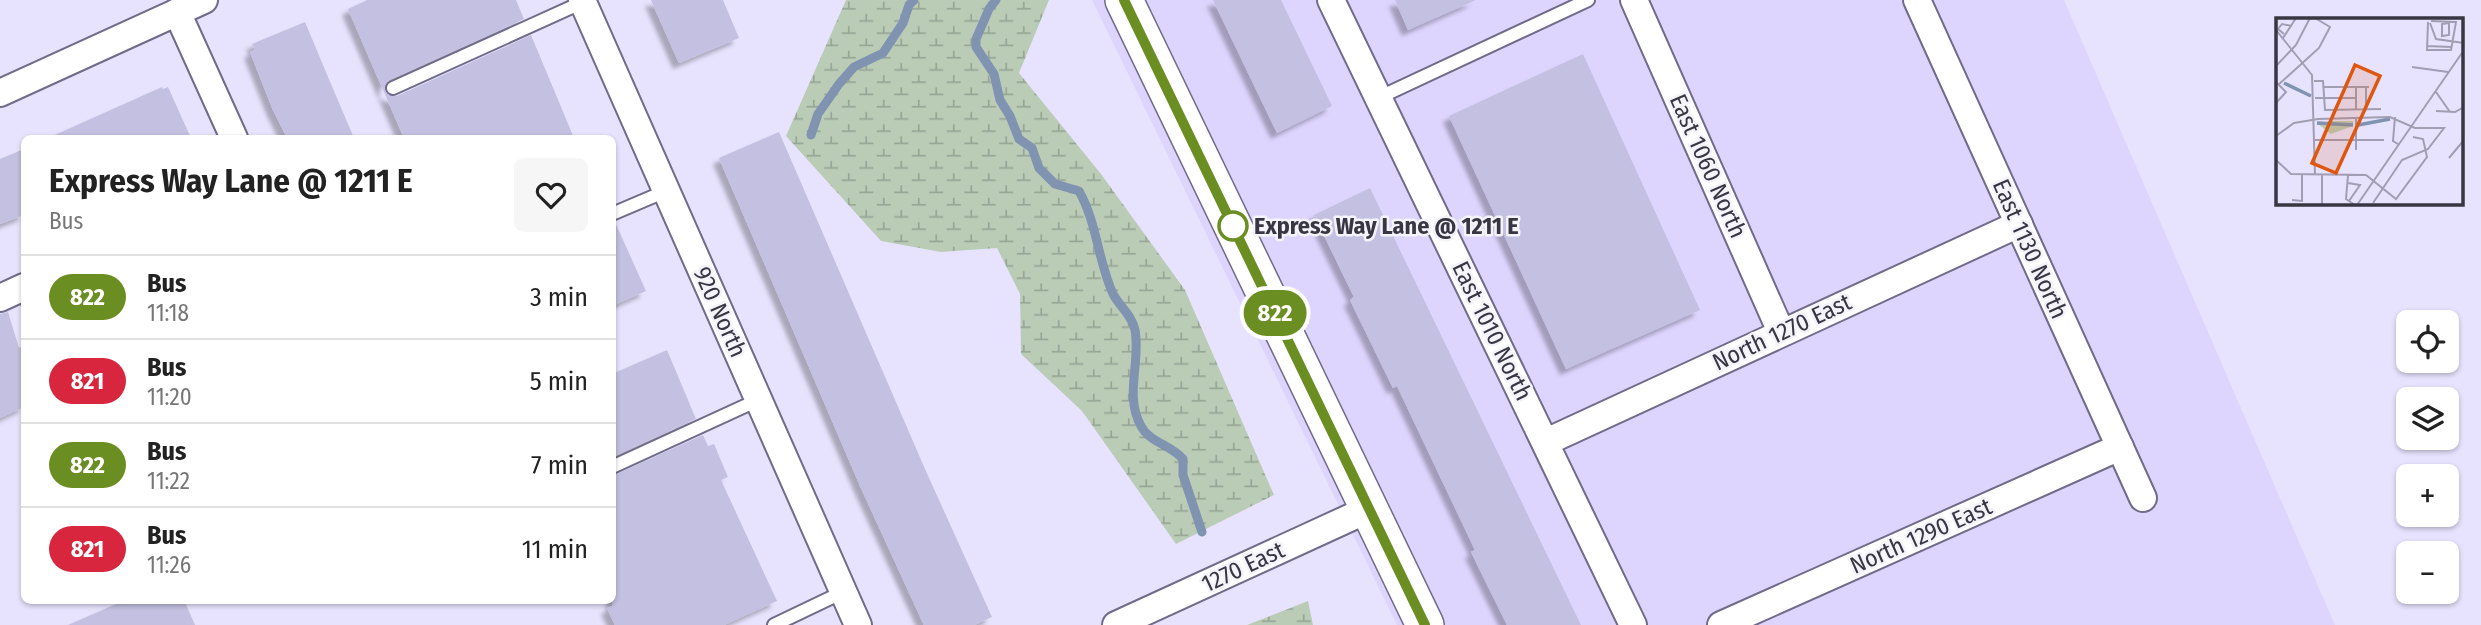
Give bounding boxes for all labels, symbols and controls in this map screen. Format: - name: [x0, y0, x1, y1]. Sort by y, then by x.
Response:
- inset map: [2276, 18, 2464, 205]
- street label: East 1060 North: [1664, 90, 1752, 242]
- button: heart: [514, 158, 588, 232]
- text: Express Way Lane @ 1211 E: [49, 161, 413, 201]
- street label: East 1130 North: [1987, 175, 2073, 323]
- text: Bus: [49, 207, 83, 235]
- marker: Express Way Lane @ 1211 E: [1218, 211, 1248, 241]
- place label: Express Way Lane @ 1211 E: [1254, 212, 1519, 240]
- street label: East 1010 North: [1446, 257, 1538, 405]
- street label: 920 North: [688, 262, 752, 362]
- text: Bus: [147, 268, 186, 299]
- text: 3 min: [530, 282, 588, 313]
- text: 822: [70, 283, 105, 311]
- street label: North 1270 East: [1708, 288, 1856, 376]
- line badge: 822: [1235, 290, 1315, 336]
- text: 11:18: [147, 299, 189, 327]
- text: 822: [1258, 299, 1292, 327]
- map controls: [2396, 310, 2459, 604]
- button: locate: [2396, 310, 2459, 373]
- text: Bus: [147, 352, 186, 383]
- text: 5 min: [530, 366, 588, 397]
- text: 821: [71, 367, 104, 395]
- text: 11:20: [147, 383, 192, 411]
- button: layers: [2396, 387, 2459, 450]
- text: Bus: [147, 436, 186, 467]
- text: 7 min: [531, 450, 588, 481]
- text: 822: [70, 451, 105, 479]
- button: +: [2396, 464, 2459, 527]
- text: 11:22: [147, 467, 190, 495]
- street label: North 1290 East: [1846, 492, 1996, 580]
- text: Bus: [147, 520, 186, 551]
- text: 11 min: [522, 534, 588, 565]
- text: 821: [71, 535, 104, 563]
- street label: 1270 East: [1197, 536, 1289, 598]
- button: −: [2396, 541, 2459, 604]
- text: 11:26: [147, 551, 191, 579]

